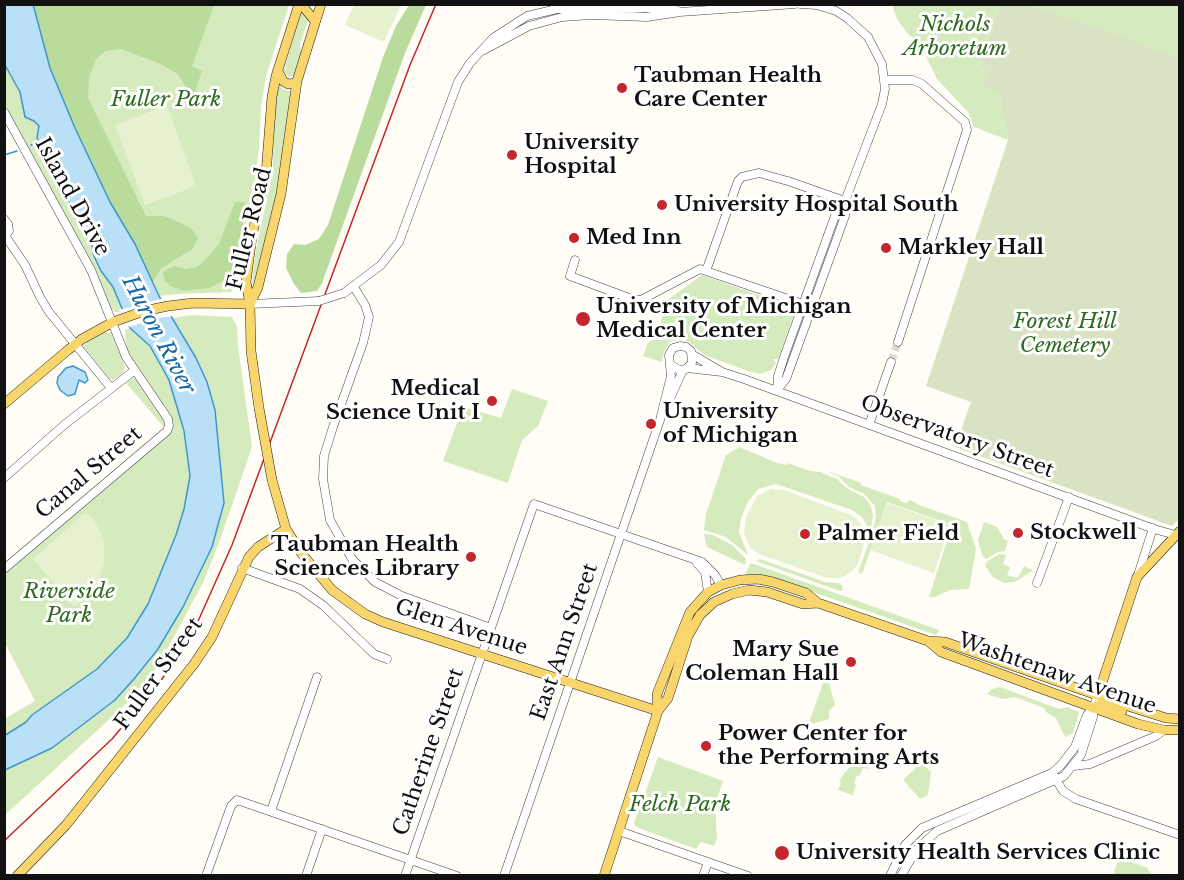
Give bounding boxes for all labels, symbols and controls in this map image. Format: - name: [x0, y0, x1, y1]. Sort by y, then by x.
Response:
- park label: Nichols Arboretum: [903, 12, 1007, 62]
- place label: Taubman Health Care Center: [634, 63, 822, 113]
- marker: Taubman Health Care Center: [615, 81, 629, 95]
- park label: Fuller Park: [111, 87, 221, 113]
- place label: University Hospital: [524, 130, 639, 180]
- street label: Island Drive: [29, 133, 115, 261]
- marker: University Hospital: [505, 148, 519, 162]
- street label: Fuller Road: [223, 165, 277, 293]
- place label: University Hospital South: [674, 192, 959, 218]
- marker: University Hospital South: [655, 198, 669, 212]
- place label: Med Inn: [586, 225, 682, 251]
- marker: Med Inn: [567, 231, 581, 245]
- place label: Markley Hall: [898, 235, 1044, 261]
- marker: Markley Hall: [879, 241, 893, 255]
- water label: Huron River: [116, 271, 200, 399]
- place label: University of Michigan Medical Center: [596, 294, 851, 344]
- park label: Forest Hill Cemetery: [1013, 309, 1117, 359]
- marker: University of Michigan Medical Center: [574, 310, 592, 328]
- place label: Medical Science Unit I: [326, 376, 480, 426]
- street label: Observatory Street: [857, 390, 1057, 484]
- marker: Medical Science Unit I: [485, 394, 499, 408]
- place label: University of Michigan: [663, 399, 798, 449]
- marker: University of Michigan: [644, 417, 658, 431]
- street label: Canal Street: [31, 421, 147, 525]
- place label: Stockwell: [1030, 520, 1137, 546]
- place label: Palmer Field: [817, 521, 959, 547]
- marker: Stockwell: [1011, 526, 1025, 540]
- marker: Palmer Field: [798, 527, 812, 541]
- place label: Taubman Health Sciences Library: [271, 532, 459, 582]
- marker: Taubman Health Sciences Library: [464, 550, 478, 564]
- street label: East Ann Street: [526, 560, 604, 724]
- park label: Riverside Park: [23, 579, 115, 629]
- street label: Glen Avenue: [392, 595, 530, 661]
- street label: Fuller Street: [110, 613, 208, 735]
- street label: Washtenaw Avenue: [955, 628, 1159, 720]
- place label: Mary Sue Coleman Hall: [685, 637, 839, 687]
- marker: Mary Sue Coleman Hall: [844, 655, 858, 669]
- street label: Catherine Street: [388, 665, 470, 839]
- place label: Power Center for the Performing Arts: [718, 721, 939, 771]
- marker: Power Center for the Performing Arts: [699, 739, 713, 753]
- park label: Felch Park: [629, 792, 731, 818]
- place label: University Health Services Clinic: [796, 840, 1160, 866]
- marker: University Health Services Clinic: [773, 844, 791, 862]

